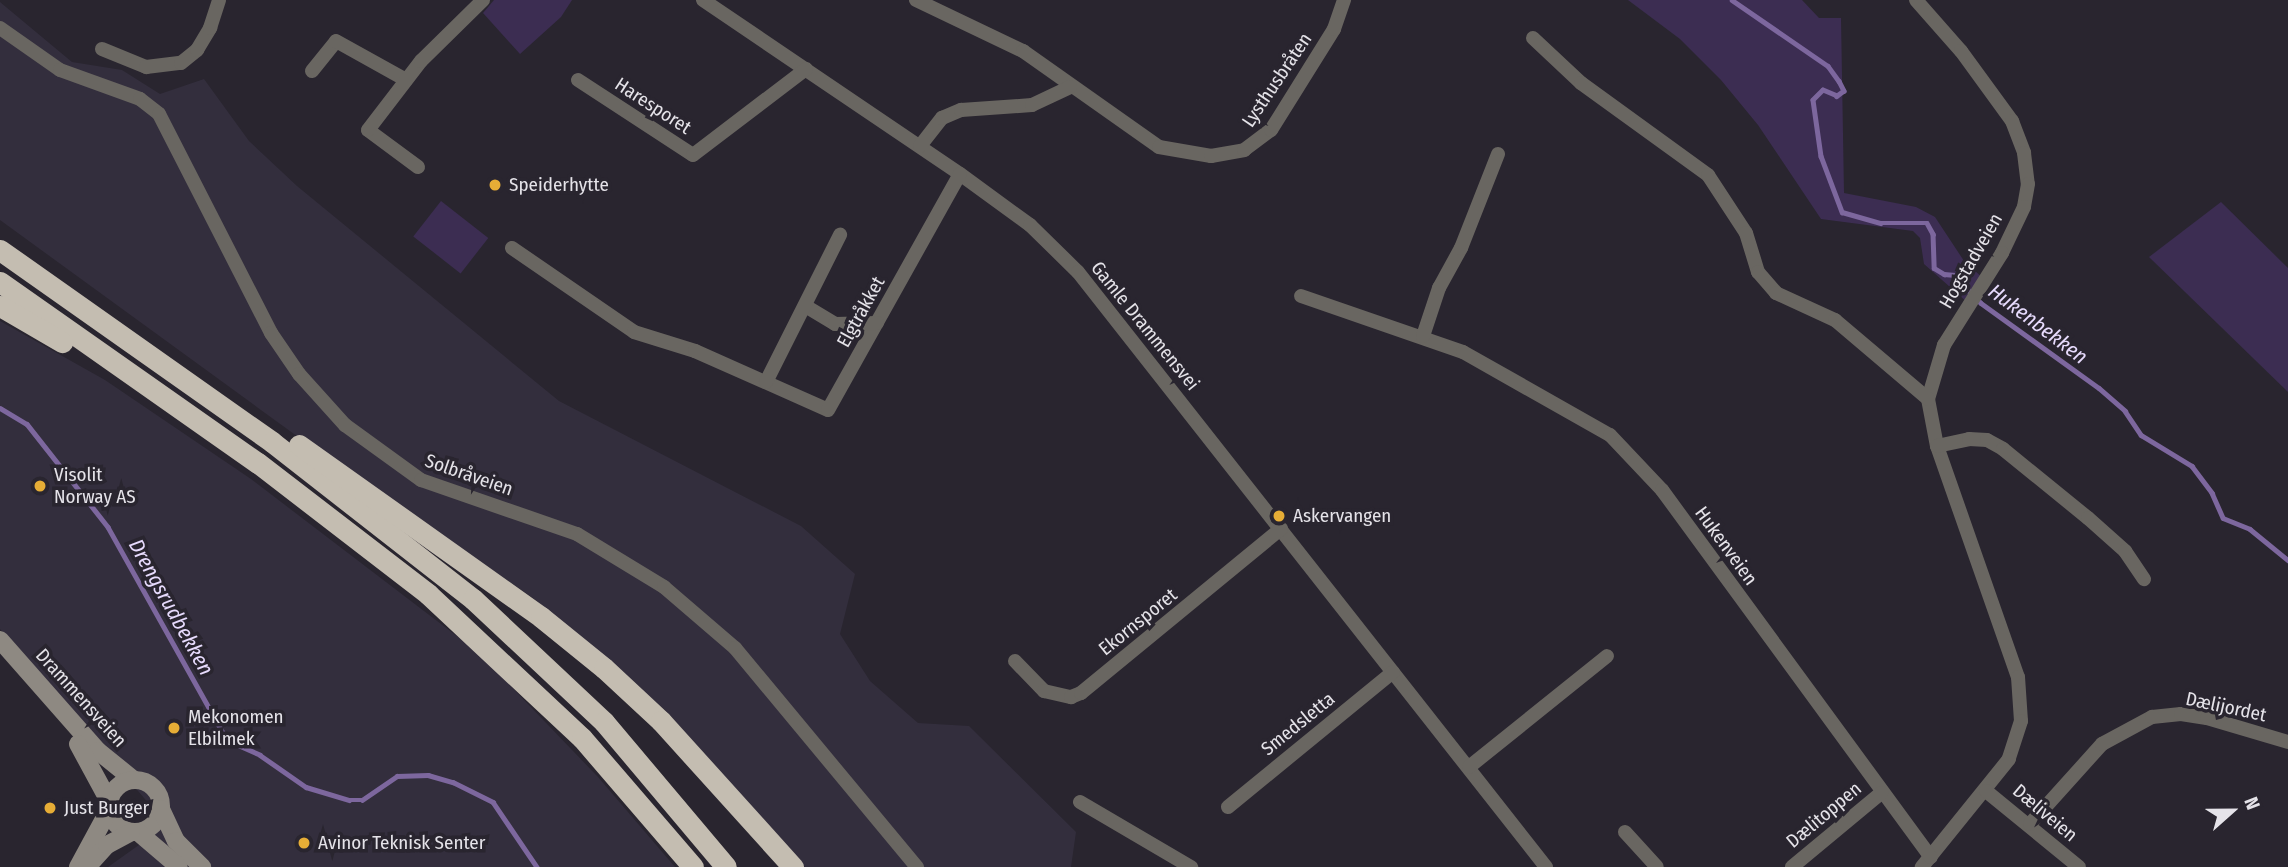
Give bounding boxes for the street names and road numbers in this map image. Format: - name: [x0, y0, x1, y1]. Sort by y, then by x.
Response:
- street label: Lysthusbråten: [1237, 29, 1317, 131]
- street label: Haresporet: [611, 73, 695, 139]
- street label: Hogstadveien: [1935, 209, 2007, 313]
- street label: Gamle Drammensvei: [1086, 257, 1204, 395]
- street label: Elgtråkket: [832, 273, 890, 351]
- street label: Solbråveien: [422, 449, 516, 501]
- street label: Hukenveien: [1690, 502, 1762, 590]
- street label: Ekornsporet: [1094, 584, 1182, 660]
- street label: Drammensveien: [31, 644, 131, 752]
- street label: Dælijordet: [2184, 687, 2268, 727]
- street label: Smedsletta: [1257, 688, 1339, 760]
- street label: Dælitoppen: [1782, 777, 1866, 853]
- street label: Dæliveien: [2008, 779, 2082, 847]

